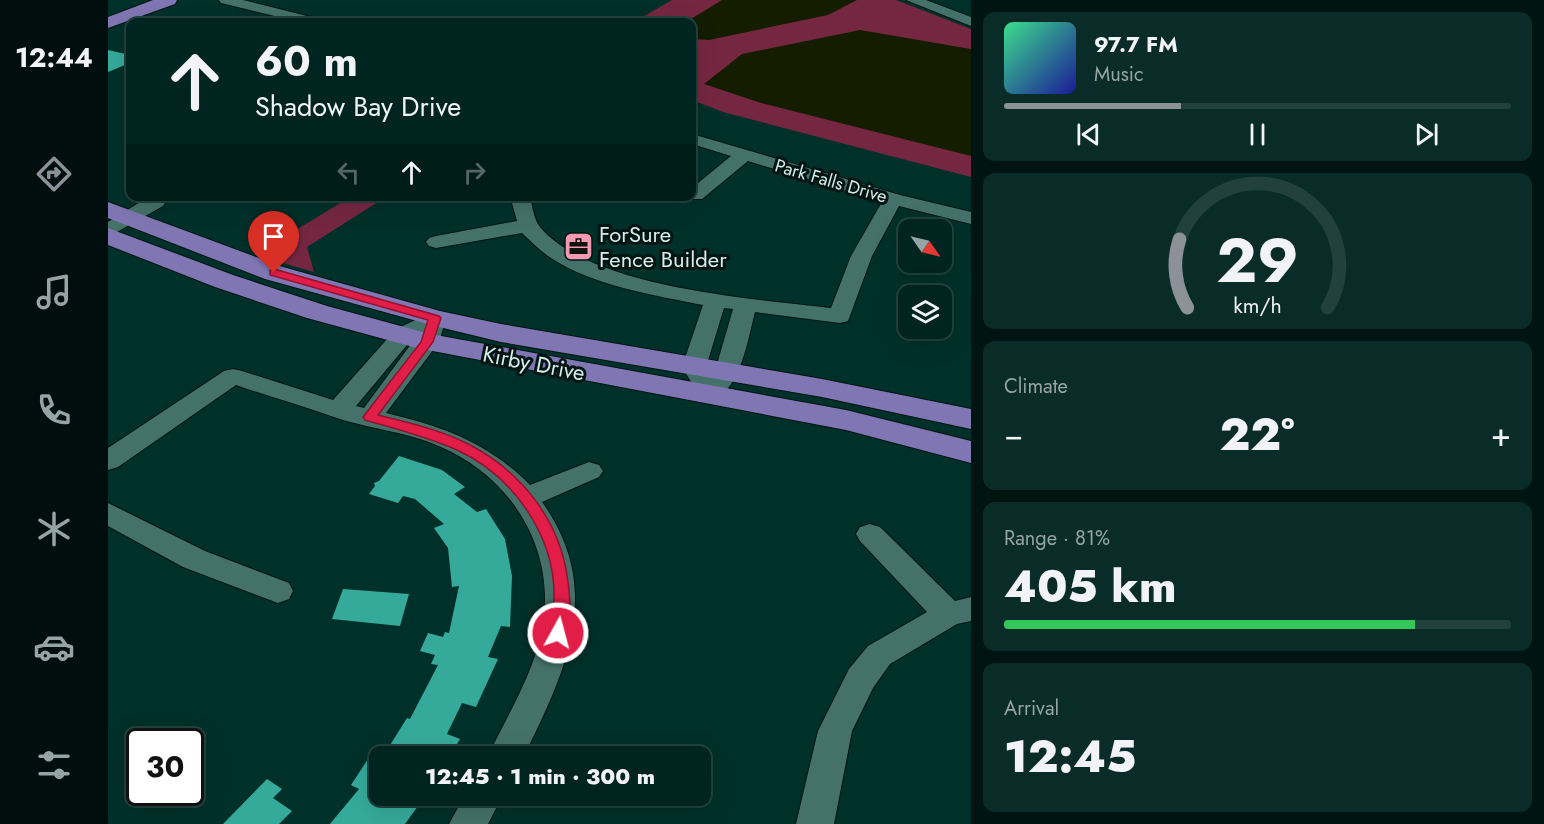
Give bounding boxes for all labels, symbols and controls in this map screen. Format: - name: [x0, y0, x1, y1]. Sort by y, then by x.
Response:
- text: 97.7 FM: [1094, 28, 1178, 60]
- text: 60 m: [255, 31, 358, 92]
- text: 12:44: [15, 38, 93, 77]
- icon: ahead: [156, 42, 234, 120]
- text: Music: [1094, 60, 1144, 89]
- text: Shadow Bay Drive: [255, 87, 461, 126]
- icon: previous: [1072, 118, 1105, 151]
- icon: pause: [1241, 118, 1274, 151]
- icon: next: [1410, 118, 1443, 151]
- icon: directions: [33, 153, 75, 195]
- street label: Park Falls Drive: [772, 153, 890, 209]
- icon: left: [332, 156, 365, 189]
- icon: ahead: [395, 156, 428, 189]
- icon: right: [458, 156, 491, 189]
- pin: [248, 211, 299, 273]
- text: 29: [1216, 215, 1299, 305]
- place label: ForSure Fence Builder: [599, 218, 727, 275]
- north arrow: [898, 219, 952, 273]
- map controls: [898, 219, 952, 339]
- icon: arrive: [257, 220, 290, 253]
- office icon: ForSure Fence Builder: [562, 231, 594, 263]
- icon: music: [33, 271, 75, 313]
- button: layers: [898, 285, 952, 339]
- text: km/h: [1233, 290, 1282, 321]
- street label: Kirby Drive: [480, 337, 588, 389]
- text: Climate: [1004, 372, 1068, 401]
- icon: phone: [33, 389, 75, 431]
- text: 22°: [1220, 402, 1295, 467]
- text: −: [1004, 411, 1023, 458]
- text: +: [1491, 411, 1511, 458]
- icon: climate: [33, 508, 75, 550]
- text: Range · 81%: [1004, 524, 1110, 553]
- text: 405 km: [1004, 554, 1176, 619]
- position arrow: [526, 601, 590, 665]
- icon: car: [33, 626, 75, 668]
- text: Arrival: [1004, 694, 1059, 723]
- text: 12:45: [1004, 724, 1136, 789]
- speed limit sign: 30: [126, 728, 204, 806]
- icon: filters: [33, 744, 75, 786]
- text: 12:45 · 1 min · 300 m: [425, 760, 655, 792]

